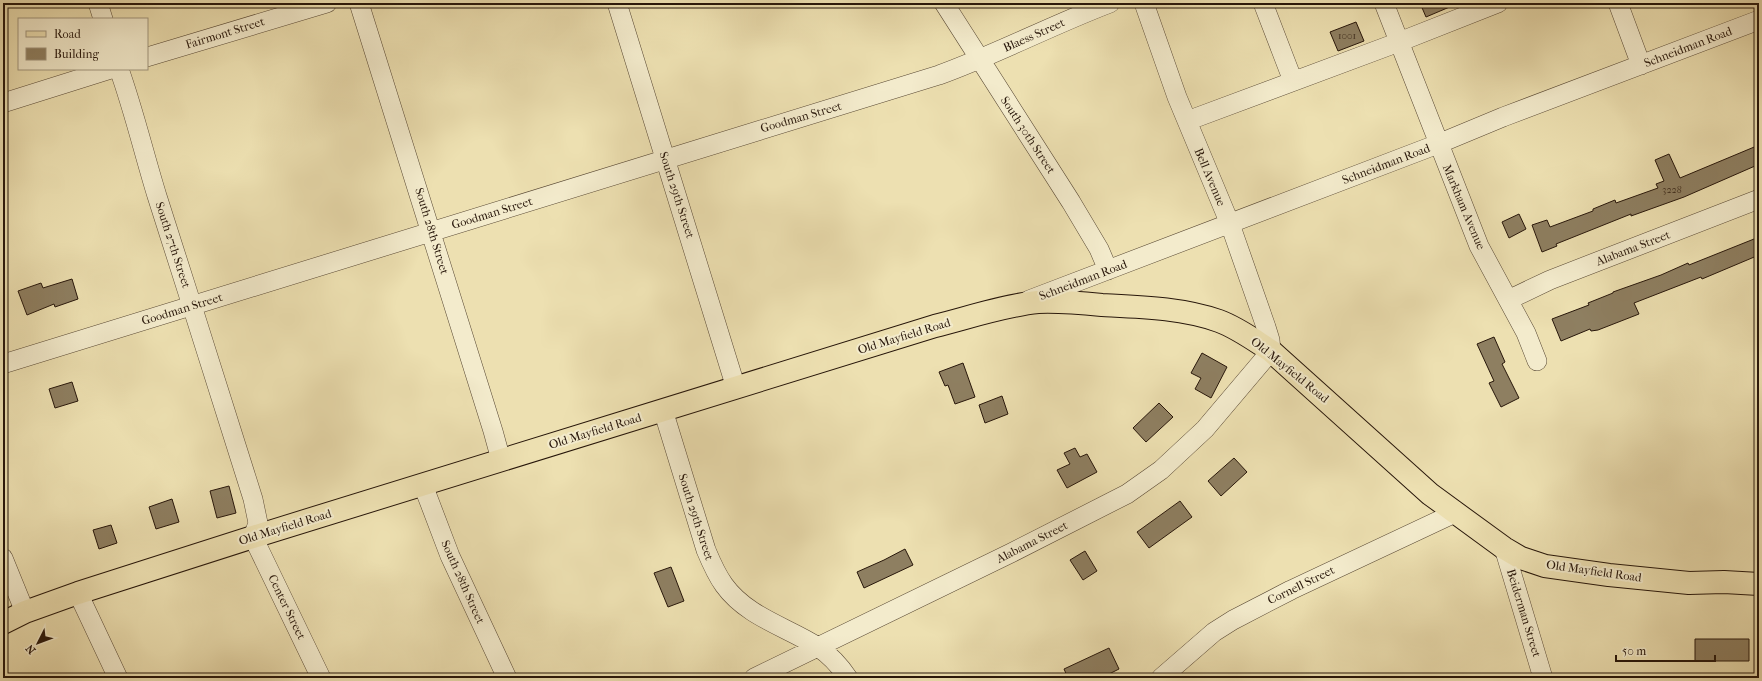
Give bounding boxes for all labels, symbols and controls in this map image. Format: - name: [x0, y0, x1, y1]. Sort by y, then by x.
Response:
- street label: Fairmont Street: [184, 14, 267, 52]
- street label: Blaess Street: [1001, 15, 1068, 55]
- legend: [18, 18, 148, 70]
- street label: Schneidman Road: [1642, 24, 1734, 70]
- text: Road: [54, 27, 81, 41]
- house number: 1001: [1338, 30, 1356, 42]
- text: Building: [54, 47, 99, 61]
- street label: South 30th Street: [998, 94, 1059, 177]
- street label: Goodman Street: [759, 99, 844, 135]
- street label: Schneidman Road: [1340, 141, 1432, 187]
- street label: Bell Avenue: [1192, 146, 1229, 208]
- street label: South 29th Street: [656, 150, 698, 241]
- street label: Markham Avenue: [1440, 162, 1488, 252]
- house number: 3228: [1662, 184, 1682, 196]
- street label: South 28th Street: [412, 186, 452, 277]
- street label: Goodman Street: [450, 194, 535, 232]
- street label: South 27th Street: [152, 200, 194, 291]
- street label: Alabama Street: [1593, 227, 1673, 269]
- street label: Schneidman Road: [1037, 257, 1129, 303]
- street label: Goodman Street: [140, 290, 225, 328]
- street label: Old Mayfield Road: [856, 315, 952, 357]
- street label: Old Mayfield Road: [1248, 334, 1332, 406]
- street label: Old Mayfield Road: [547, 410, 643, 452]
- street label: South 29th Street: [675, 472, 717, 563]
- street label: Old Mayfield Road: [237, 506, 333, 548]
- street label: Alabama Street: [993, 518, 1071, 566]
- street label: South 28th Street: [438, 538, 488, 627]
- street label: Old Mayfield Road: [1545, 557, 1643, 585]
- street label: Cornell Street: [1265, 562, 1337, 607]
- street label: Beiderman Street: [1504, 567, 1544, 659]
- street label: Center Street: [265, 572, 309, 642]
- north arrow: [18, 623, 58, 663]
- scale bar: [1616, 637, 1715, 663]
- text: N: [23, 641, 39, 657]
- text: 50 m: [1622, 644, 1646, 658]

